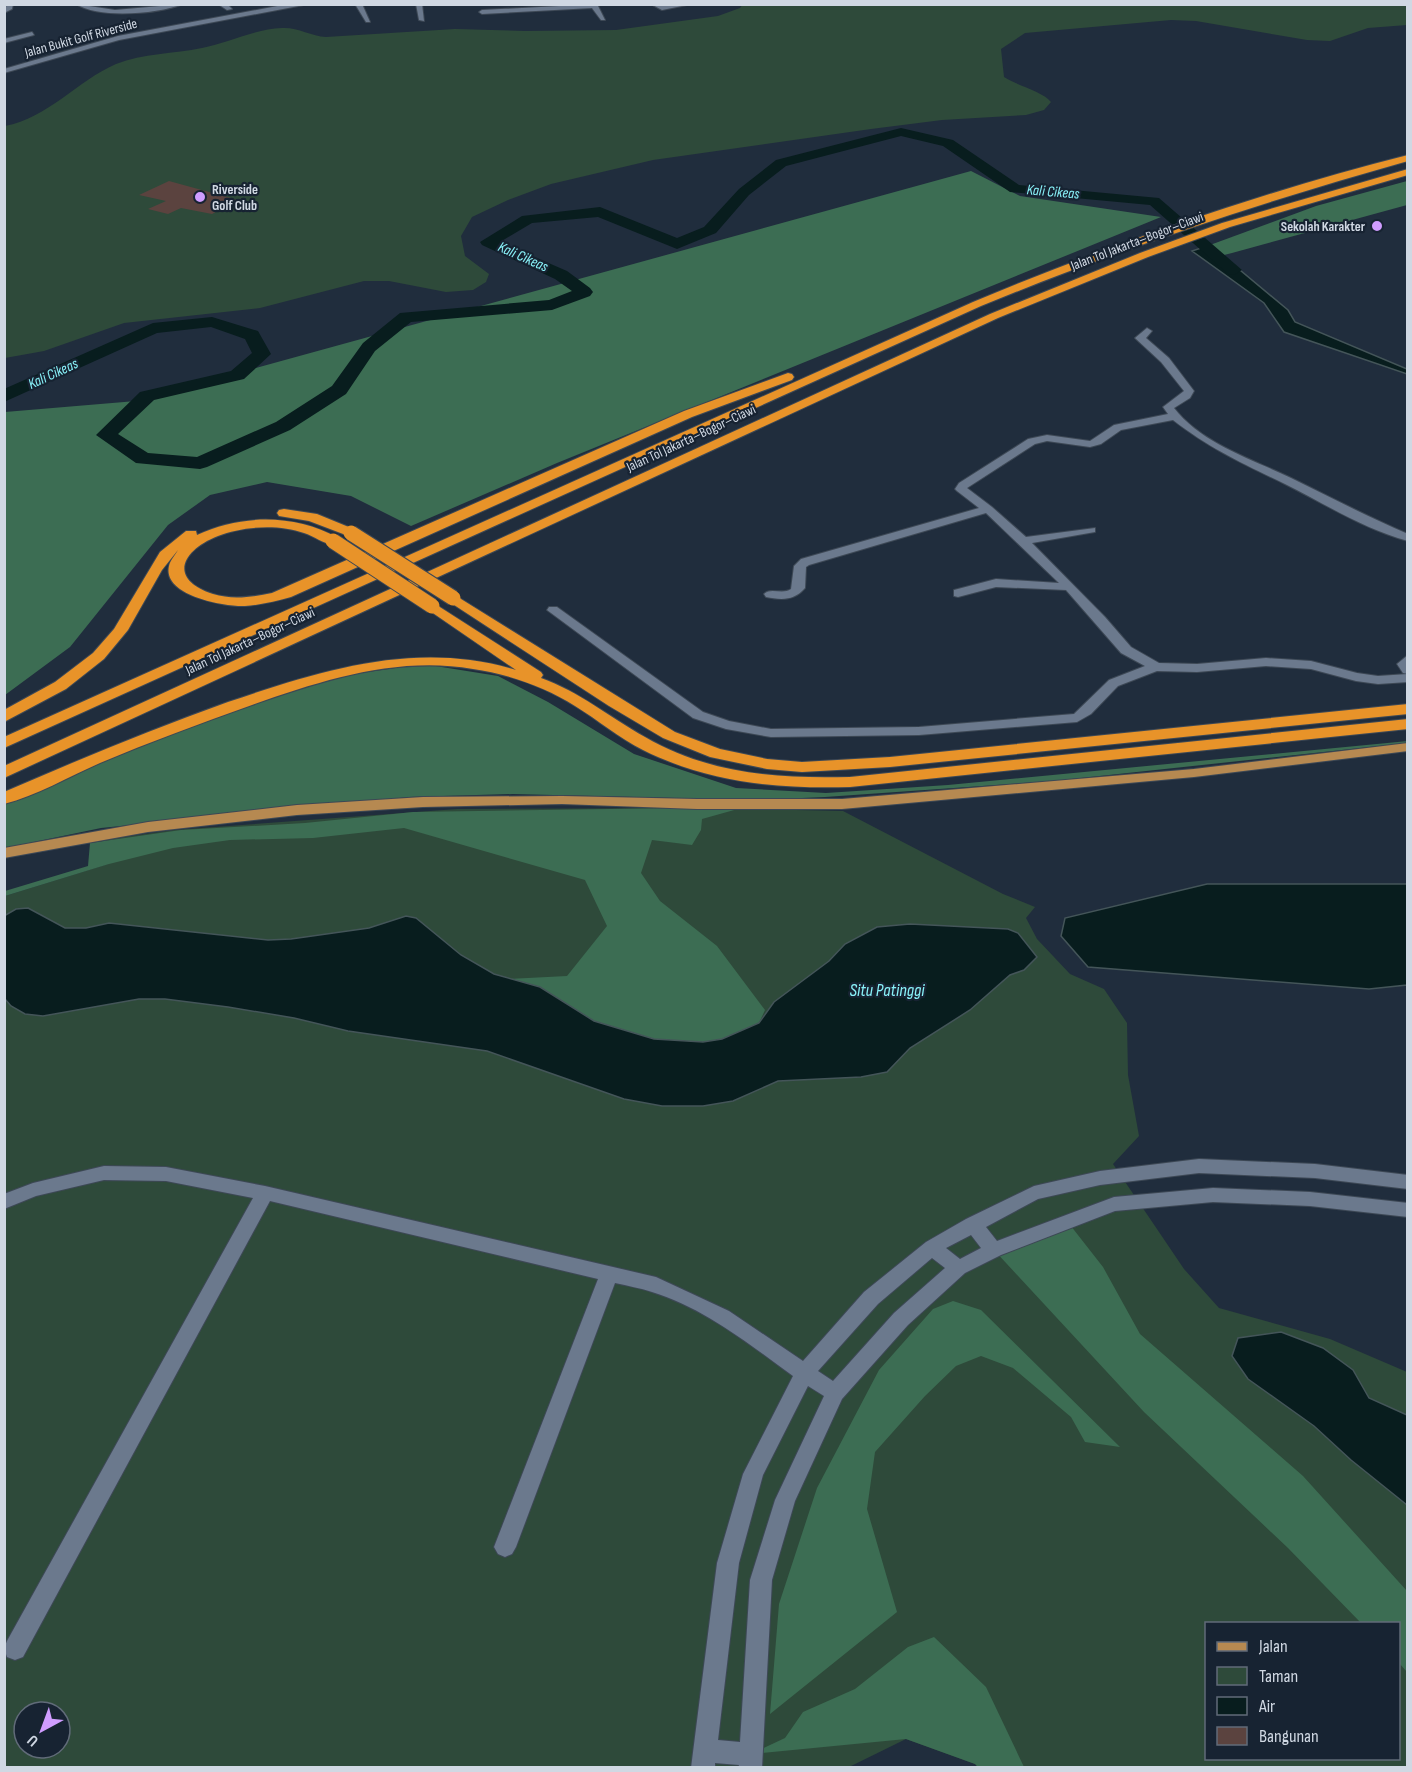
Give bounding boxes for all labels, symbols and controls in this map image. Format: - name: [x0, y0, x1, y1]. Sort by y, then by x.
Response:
- street label: Jalan Bukit Golf Riverside: [22, 15, 139, 61]
- water label: Kali Cikeas: [1026, 180, 1081, 204]
- place label: Riverside Golf Club: [212, 181, 258, 214]
- marker: Riverside Golf Club: [193, 190, 207, 204]
- street label: Jalan Tol Jakarta–Bogor–Ciawi: [1067, 208, 1206, 275]
- place label: Sekolah Karakter: [1281, 218, 1366, 235]
- marker: Sekolah Karakter: [1370, 219, 1384, 233]
- water label: Kali Cikeas: [495, 238, 552, 277]
- water label: Kali Cikeas: [25, 354, 82, 394]
- street label: Jalan Tol Jakarta–Bogor–Ciawi: [623, 401, 758, 476]
- street label: Jalan Tol Jakarta–Bogor–Ciawi: [182, 604, 317, 679]
- water label: Situ Patinggi: [849, 980, 925, 1001]
- legend: [1205, 1622, 1400, 1760]
- text: Jalan: [1258, 1636, 1288, 1657]
- text: Taman: [1259, 1666, 1298, 1687]
- text: Air: [1258, 1696, 1275, 1717]
- north arrow: [12, 1700, 72, 1760]
- text: Bangunan: [1259, 1726, 1319, 1747]
- text: U: [24, 1730, 43, 1750]

